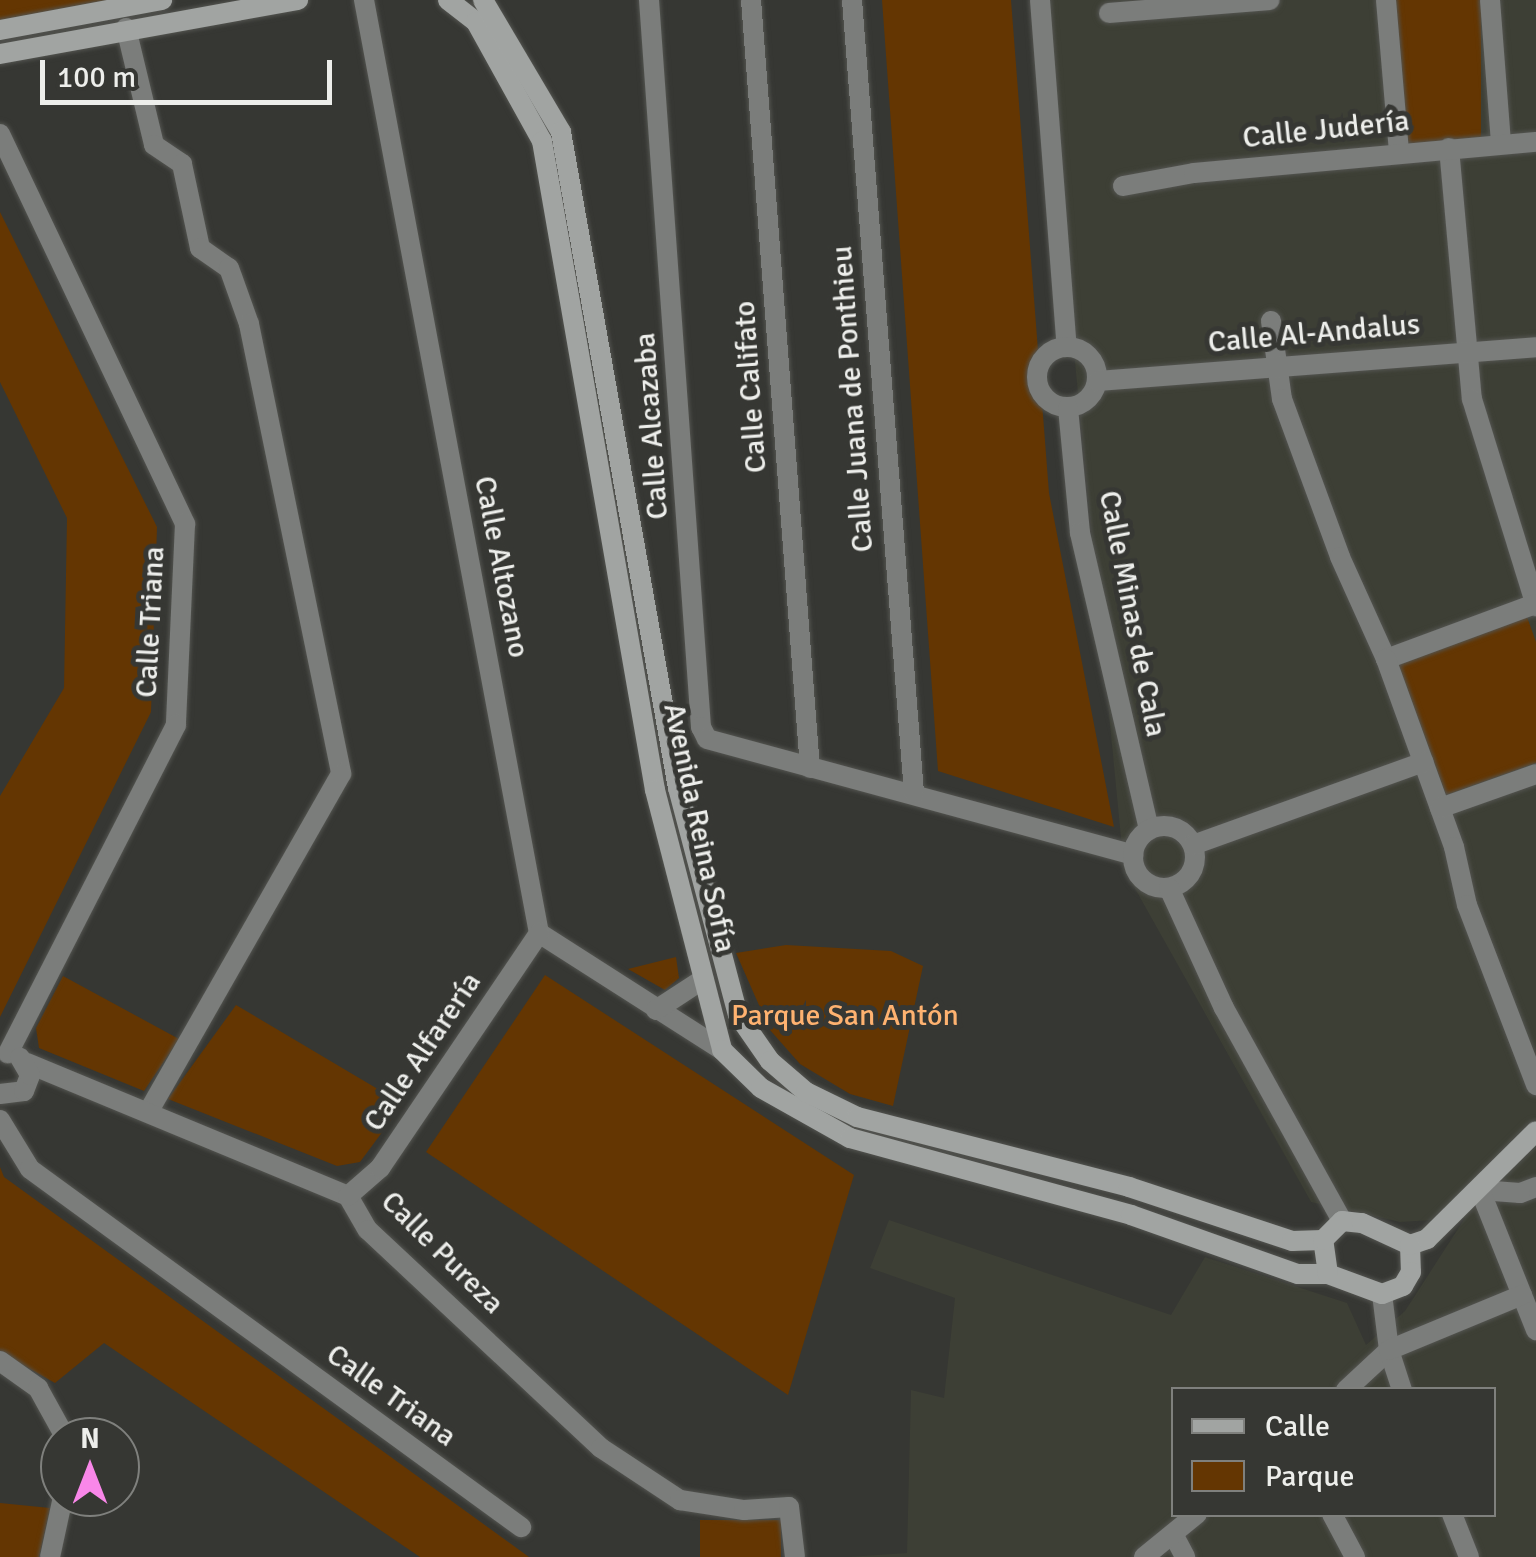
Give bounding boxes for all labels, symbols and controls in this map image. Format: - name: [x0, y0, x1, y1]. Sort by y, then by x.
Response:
- scale bar: [45, 40, 338, 102]
- text: 100 m: [57, 59, 136, 96]
- street label: Calle Judería: [1241, 103, 1411, 157]
- street label: Calle Juana de Ponthieu: [824, 245, 882, 553]
- street label: Calle Califato: [727, 300, 775, 474]
- street label: Calle Al-Andalus: [1207, 307, 1421, 361]
- street label: Calle Alcazaba: [628, 331, 676, 521]
- street label: Calle Altozano: [466, 473, 536, 661]
- street label: Calle Minas de Cala: [1090, 488, 1174, 740]
- street label: Calle Triana: [129, 545, 173, 699]
- street label: Avenida Reina Sofía: [655, 700, 743, 956]
- street label: Calle Alfarería: [357, 966, 489, 1138]
- park label: Parque San Antón: [731, 998, 959, 1034]
- street label: Calle Pureza: [373, 1184, 511, 1322]
- street label: Calle Triana: [319, 1337, 463, 1455]
- legend: [1171, 1387, 1496, 1517]
- text: Calle: [1265, 1408, 1330, 1445]
- north arrow: [40, 1417, 140, 1517]
- text: N: [80, 1422, 100, 1456]
- text: Parque: [1265, 1458, 1355, 1495]

